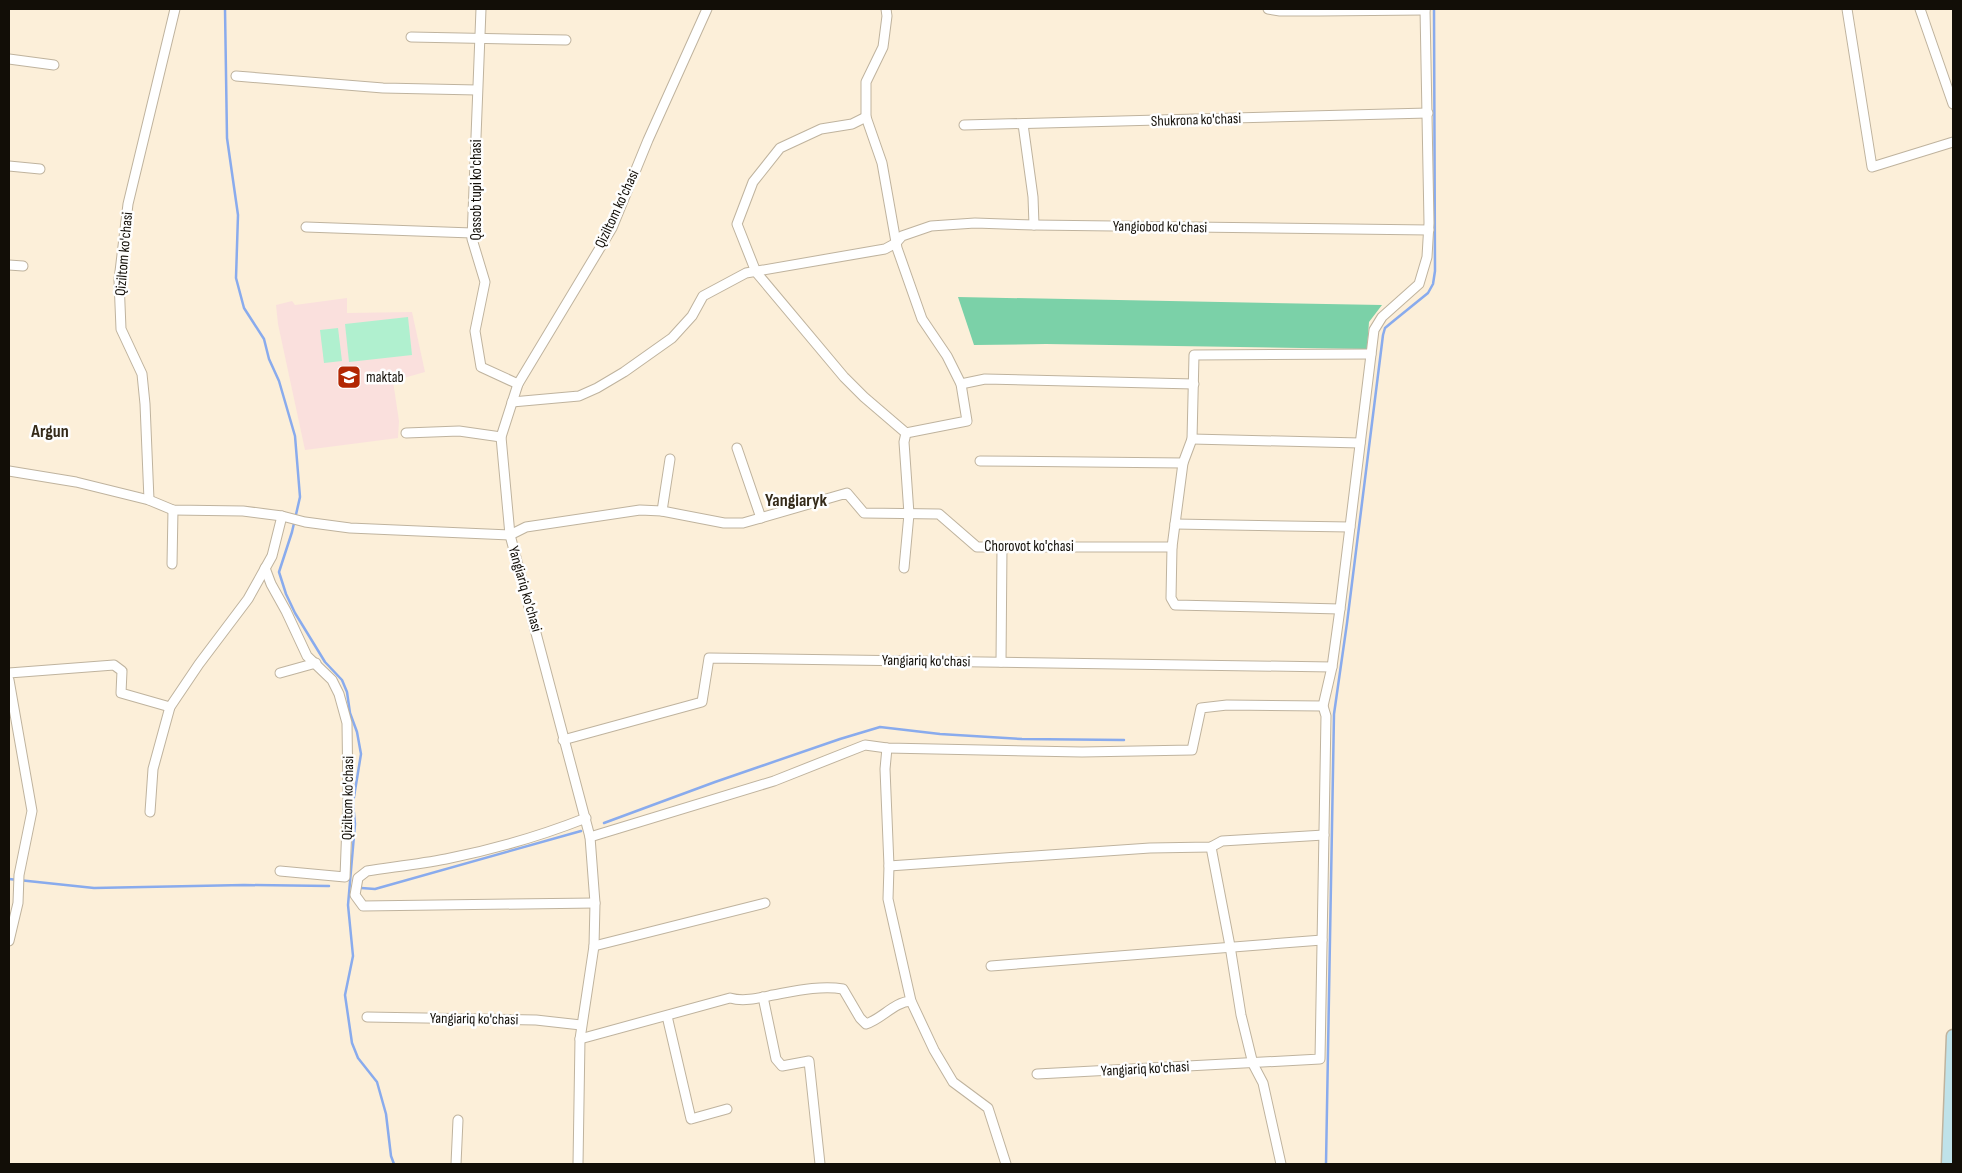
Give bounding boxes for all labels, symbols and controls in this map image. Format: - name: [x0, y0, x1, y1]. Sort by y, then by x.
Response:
- street label: Shukrona ko'chasi: [1151, 109, 1242, 131]
- street label: Qassob tupi ko'chasi: [467, 139, 486, 241]
- street label: Qiziltom ko'chasi: [591, 167, 644, 251]
- street label: Qiziltom ko'chasi: [111, 211, 137, 297]
- street label: Yangiobod ko'chasi: [1113, 217, 1208, 237]
- school or university icon: maktab: [336, 364, 362, 390]
- place label: maktab: [366, 368, 404, 387]
- district label: Argun: [30, 421, 69, 442]
- district label: Yangiaryk: [765, 490, 828, 511]
- street label: Chorovot ko'chasi: [984, 537, 1074, 556]
- street label: Yangiariq ko'chasi: [504, 544, 546, 634]
- street label: Yangiariq ko'chasi: [882, 651, 971, 671]
- street label: Qiziltom ko'chasi: [338, 755, 358, 840]
- street label: Yangiariq ko'chasi: [430, 1009, 519, 1029]
- street label: Yangiariq ko'chasi: [1100, 1057, 1190, 1081]

